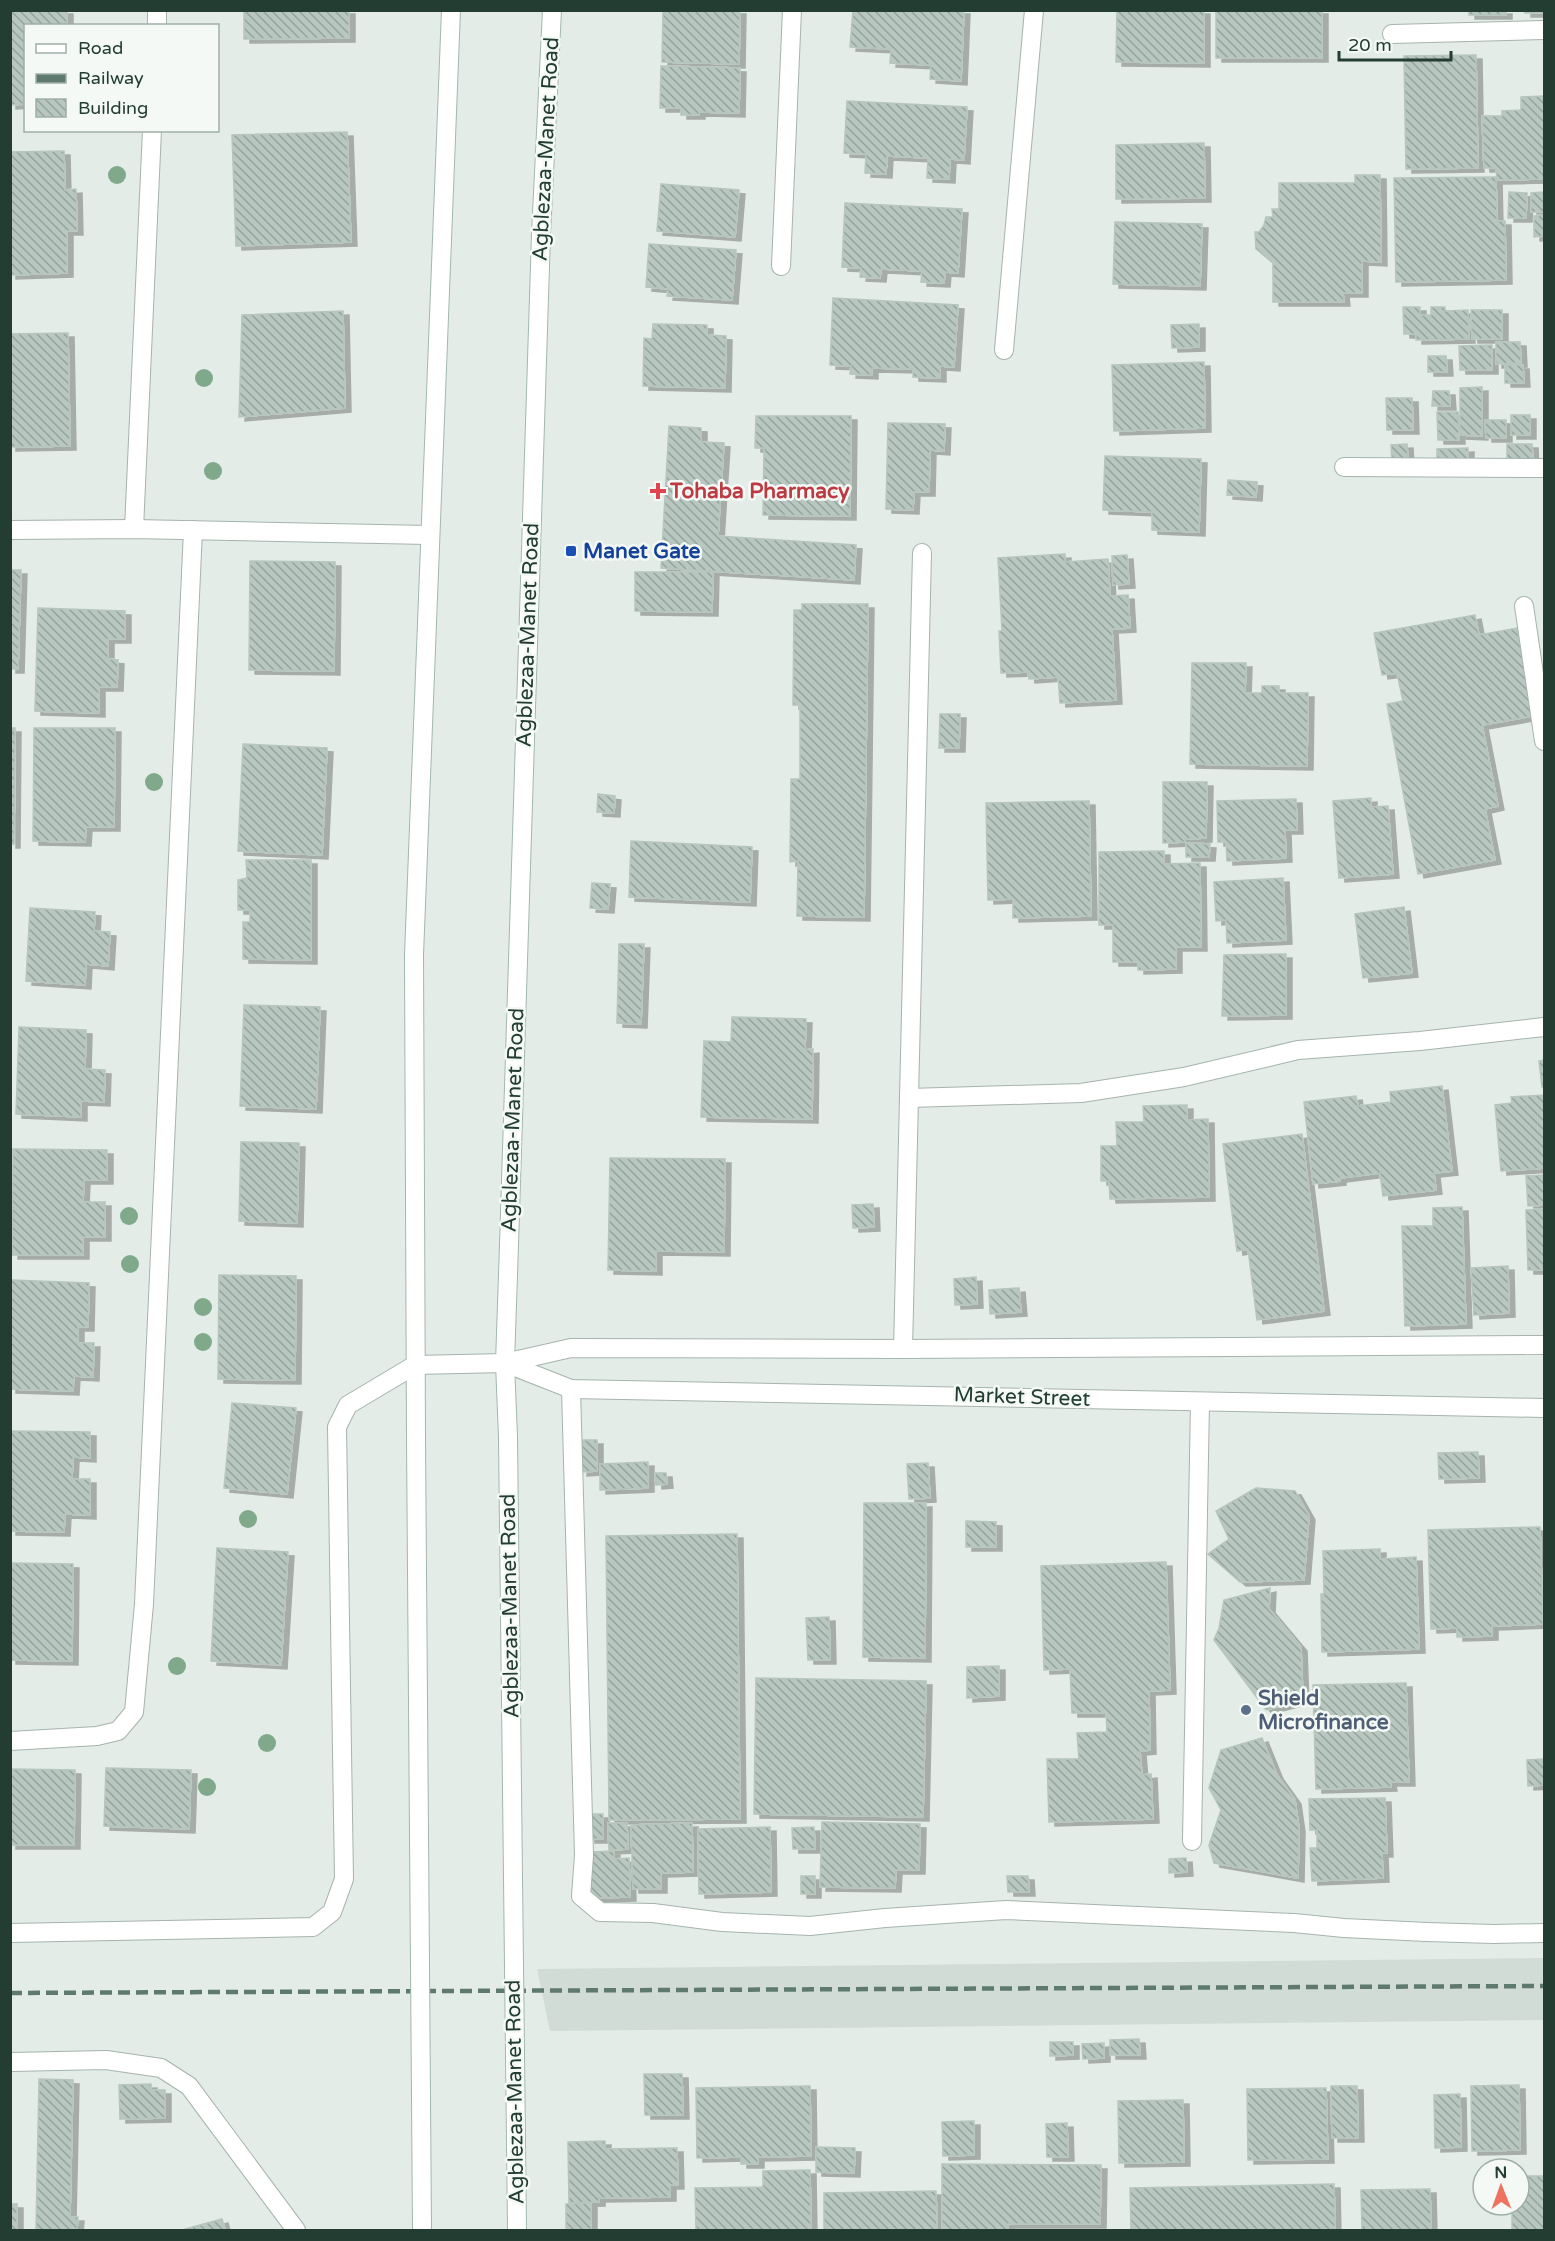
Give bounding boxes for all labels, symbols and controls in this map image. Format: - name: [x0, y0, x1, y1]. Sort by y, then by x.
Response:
- legend: [24, 24, 219, 132]
- scale bar: [1339, 24, 1452, 62]
- text: 20 m: [1348, 34, 1392, 56]
- street label: Agblezaa-Manet Road: [528, 36, 564, 262]
- text: Road: [78, 37, 123, 59]
- text: Railway: [78, 67, 144, 89]
- text: Building: [78, 97, 148, 119]
- place label: Tohaba Pharmacy: [669, 479, 850, 504]
- marker: Tohaba Pharmacy: [651, 484, 665, 498]
- street label: Agblezaa-Manet Road: [512, 522, 544, 748]
- place label: Manet Gate: [583, 539, 701, 564]
- marker: Manet Gate: [564, 544, 578, 558]
- street label: Agblezaa-Manet Road: [497, 1007, 529, 1233]
- street label: Market Street: [953, 1382, 1091, 1412]
- street label: Agblezaa-Manet Road: [496, 1493, 524, 1719]
- place label: Shield Microfinance: [1258, 1686, 1389, 1735]
- marker: Shield Microfinance: [1239, 1703, 1253, 1717]
- street label: Agblezaa-Manet Road: [501, 1979, 529, 2205]
- north arrow: [1471, 2157, 1531, 2217]
- text: N: [1494, 2163, 1507, 2183]

